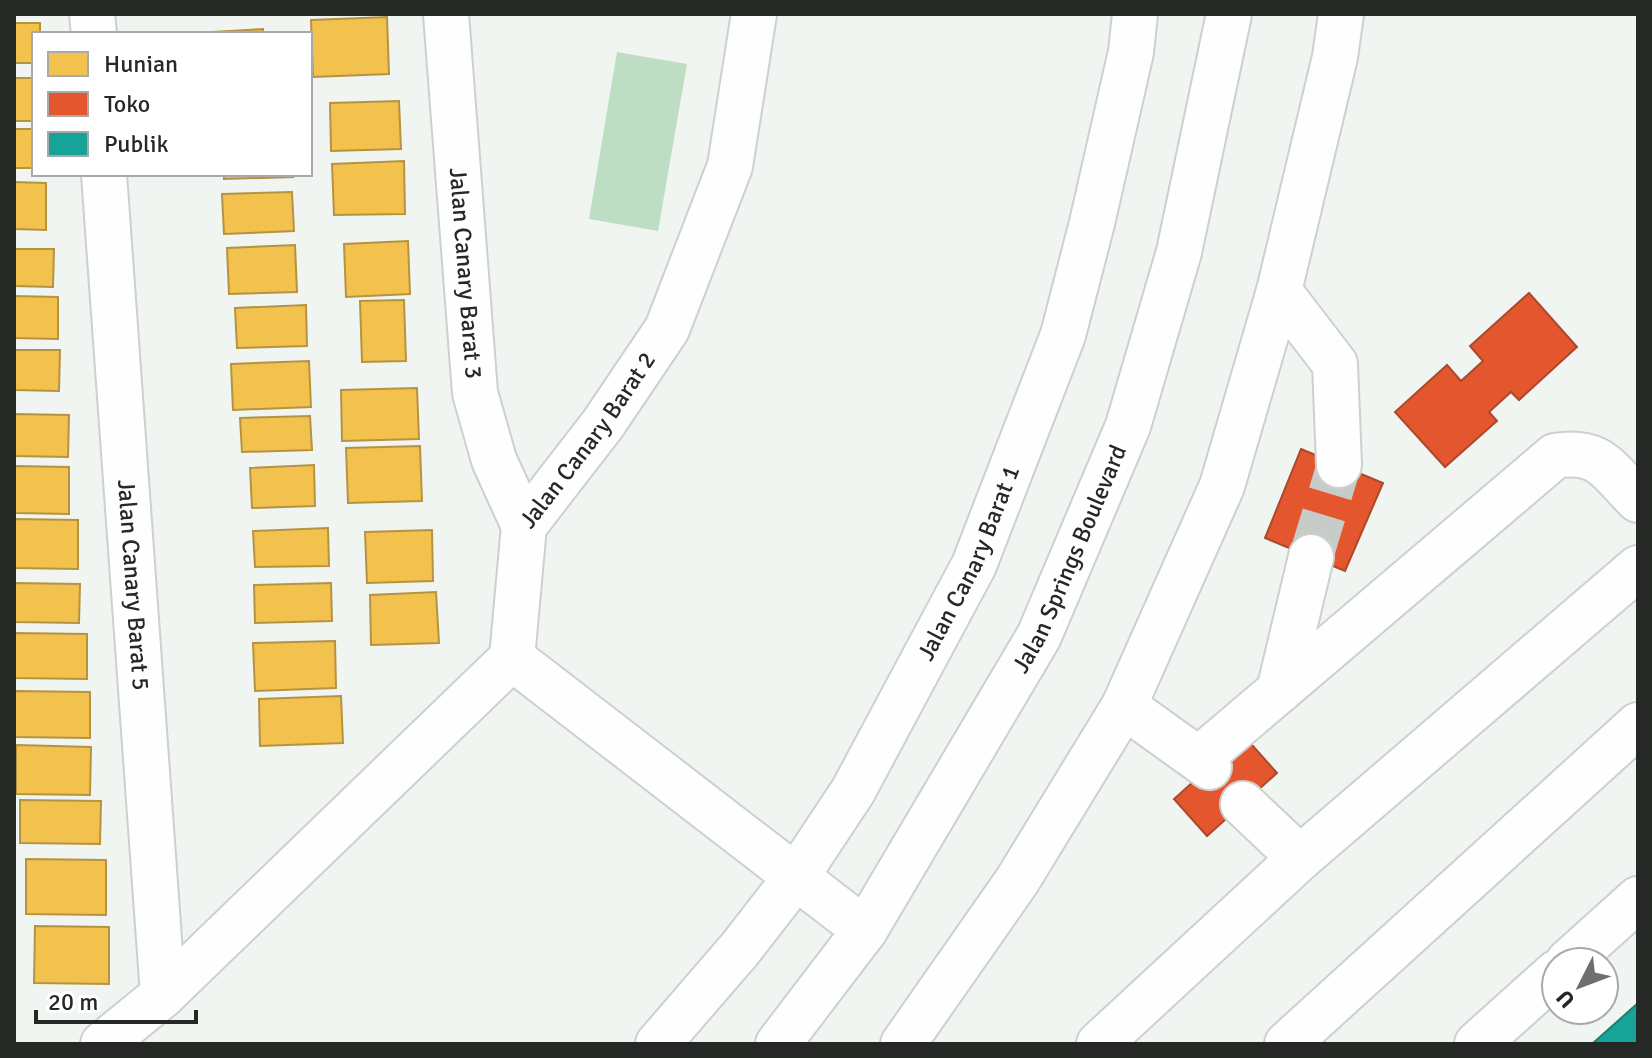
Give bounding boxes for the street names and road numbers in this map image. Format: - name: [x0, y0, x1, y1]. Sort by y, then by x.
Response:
- street label: Jalan Canary Barat 3: [443, 167, 489, 380]
- street label: Jalan Canary Barat 2: [513, 346, 662, 534]
- street label: Jalan Springs Boulevard: [1006, 440, 1133, 678]
- street label: Jalan Canary Barat 1: [911, 461, 1026, 666]
- street label: Jalan Canary Barat 5: [111, 478, 156, 692]

